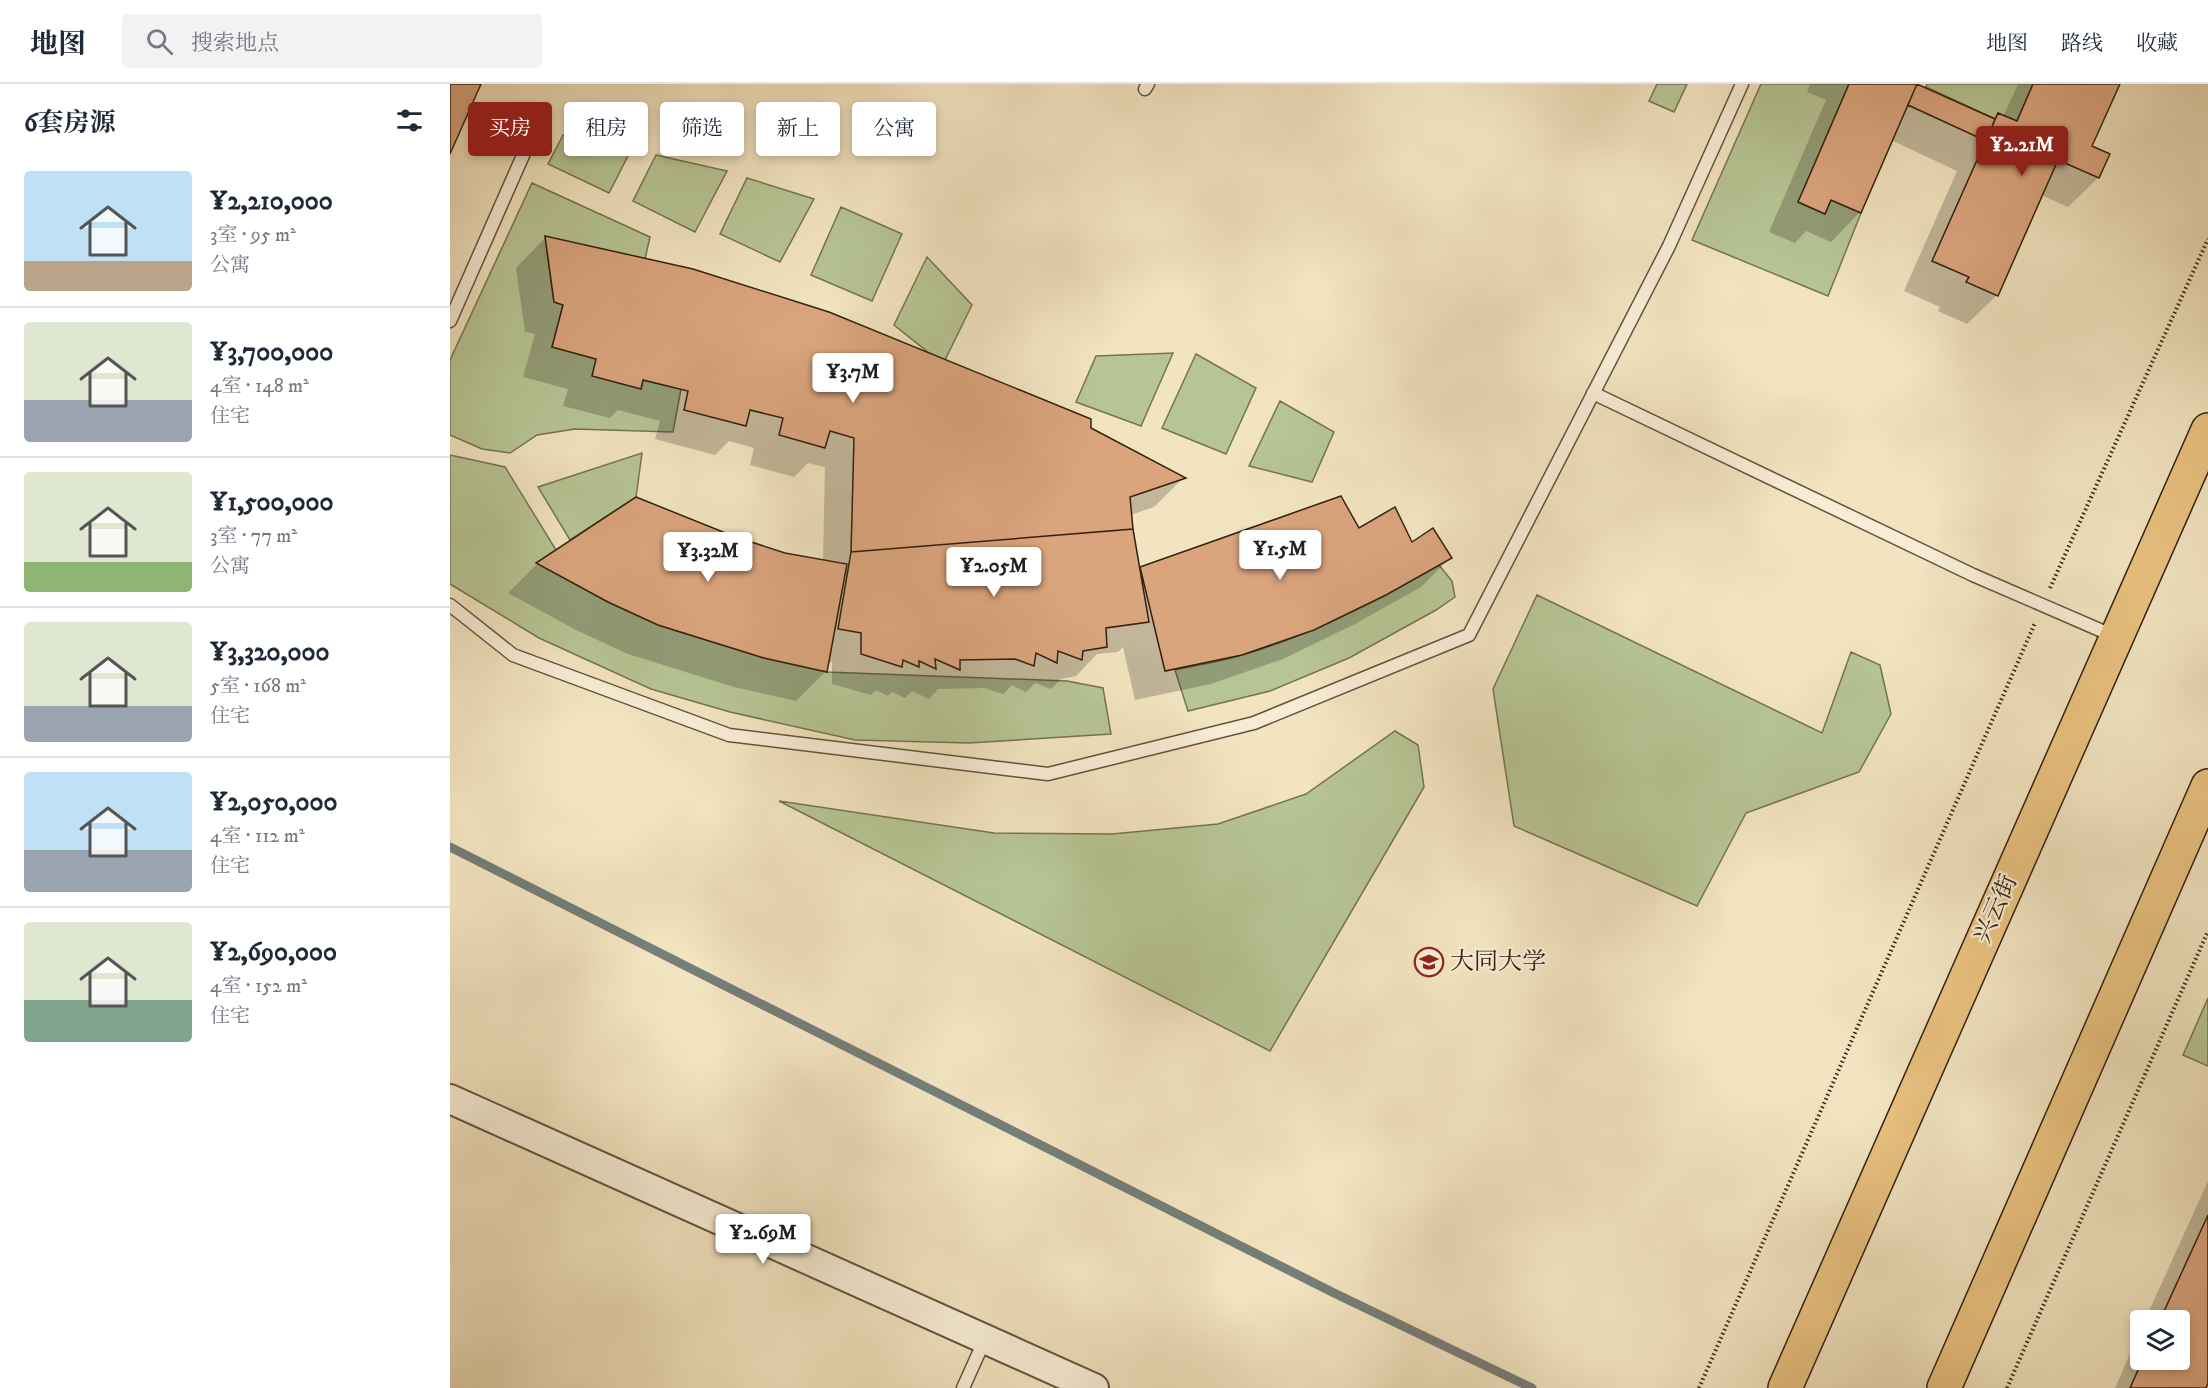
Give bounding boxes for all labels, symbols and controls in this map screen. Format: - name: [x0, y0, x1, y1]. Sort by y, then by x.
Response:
- search box: [122, 14, 542, 68]
- icon: search: [143, 25, 176, 58]
- text: 地图: [30, 27, 86, 62]
- text: 搜索地点: [191, 30, 279, 57]
- text: 地图: [1986, 31, 2028, 57]
- text: 路线: [2061, 31, 2103, 57]
- text: 收藏: [2136, 31, 2178, 57]
- chip: 买房: [468, 102, 552, 156]
- chip: 租房: [564, 102, 648, 156]
- chip: 筛选: [660, 102, 744, 156]
- chip: 新上: [756, 102, 840, 156]
- chip: 公寓: [852, 102, 936, 156]
- icon: filters: [393, 104, 426, 137]
- text: 6套房源: [24, 107, 116, 140]
- pin: ¥2.21M: [1973, 126, 2071, 177]
- text: ¥2.21M: [1990, 133, 2054, 158]
- text: ¥2,210,000: [210, 185, 333, 218]
- icon: home: [72, 195, 144, 267]
- text: 3室 · 95 m²: [210, 223, 296, 248]
- text: 公寓: [210, 253, 250, 278]
- text: ¥3,700,000: [210, 336, 333, 369]
- icon: home: [72, 346, 144, 418]
- pin: ¥3.7M: [811, 353, 895, 404]
- text: ¥3.7M: [826, 360, 880, 385]
- text: 4室 · 148 m²: [210, 374, 309, 399]
- text: 住宅: [210, 404, 250, 429]
- text: ¥1,500,000: [210, 486, 334, 519]
- icon: home: [72, 496, 144, 568]
- text: 3室 · 77 m²: [210, 524, 297, 549]
- pin: ¥1.5M: [1238, 530, 1322, 581]
- pin: ¥3.32M: [659, 532, 757, 583]
- text: ¥1.5M: [1253, 537, 1307, 562]
- text: ¥3.32M: [677, 539, 739, 564]
- pin: ¥2.05M: [945, 547, 1043, 598]
- text: 公寓: [210, 554, 250, 579]
- text: ¥2.05M: [960, 554, 1028, 579]
- text: ¥3,320,000: [210, 636, 330, 669]
- icon: home: [72, 646, 144, 718]
- text: 5室 · 168 m²: [210, 674, 306, 699]
- text: 住宅: [210, 704, 250, 729]
- text: ¥2,050,000: [210, 786, 337, 819]
- icon: home: [72, 796, 144, 868]
- text: 4室 · 112 m²: [210, 824, 305, 849]
- text: 住宅: [210, 854, 250, 879]
- street label: 兴云街: [1968, 870, 2024, 948]
- text: ¥2,690,000: [210, 936, 337, 969]
- icon: home: [72, 946, 144, 1018]
- school or university icon: 大同大学: [1413, 946, 1445, 978]
- place label: 大同大学: [1450, 947, 1546, 977]
- text: 4室 · 152 m²: [210, 974, 307, 999]
- text: 住宅: [210, 1004, 250, 1029]
- pin: ¥2.69M: [714, 1214, 812, 1265]
- text: ¥2.69M: [730, 1221, 796, 1246]
- map controls: [2130, 1310, 2190, 1370]
- button: layers: [2130, 1310, 2190, 1370]

